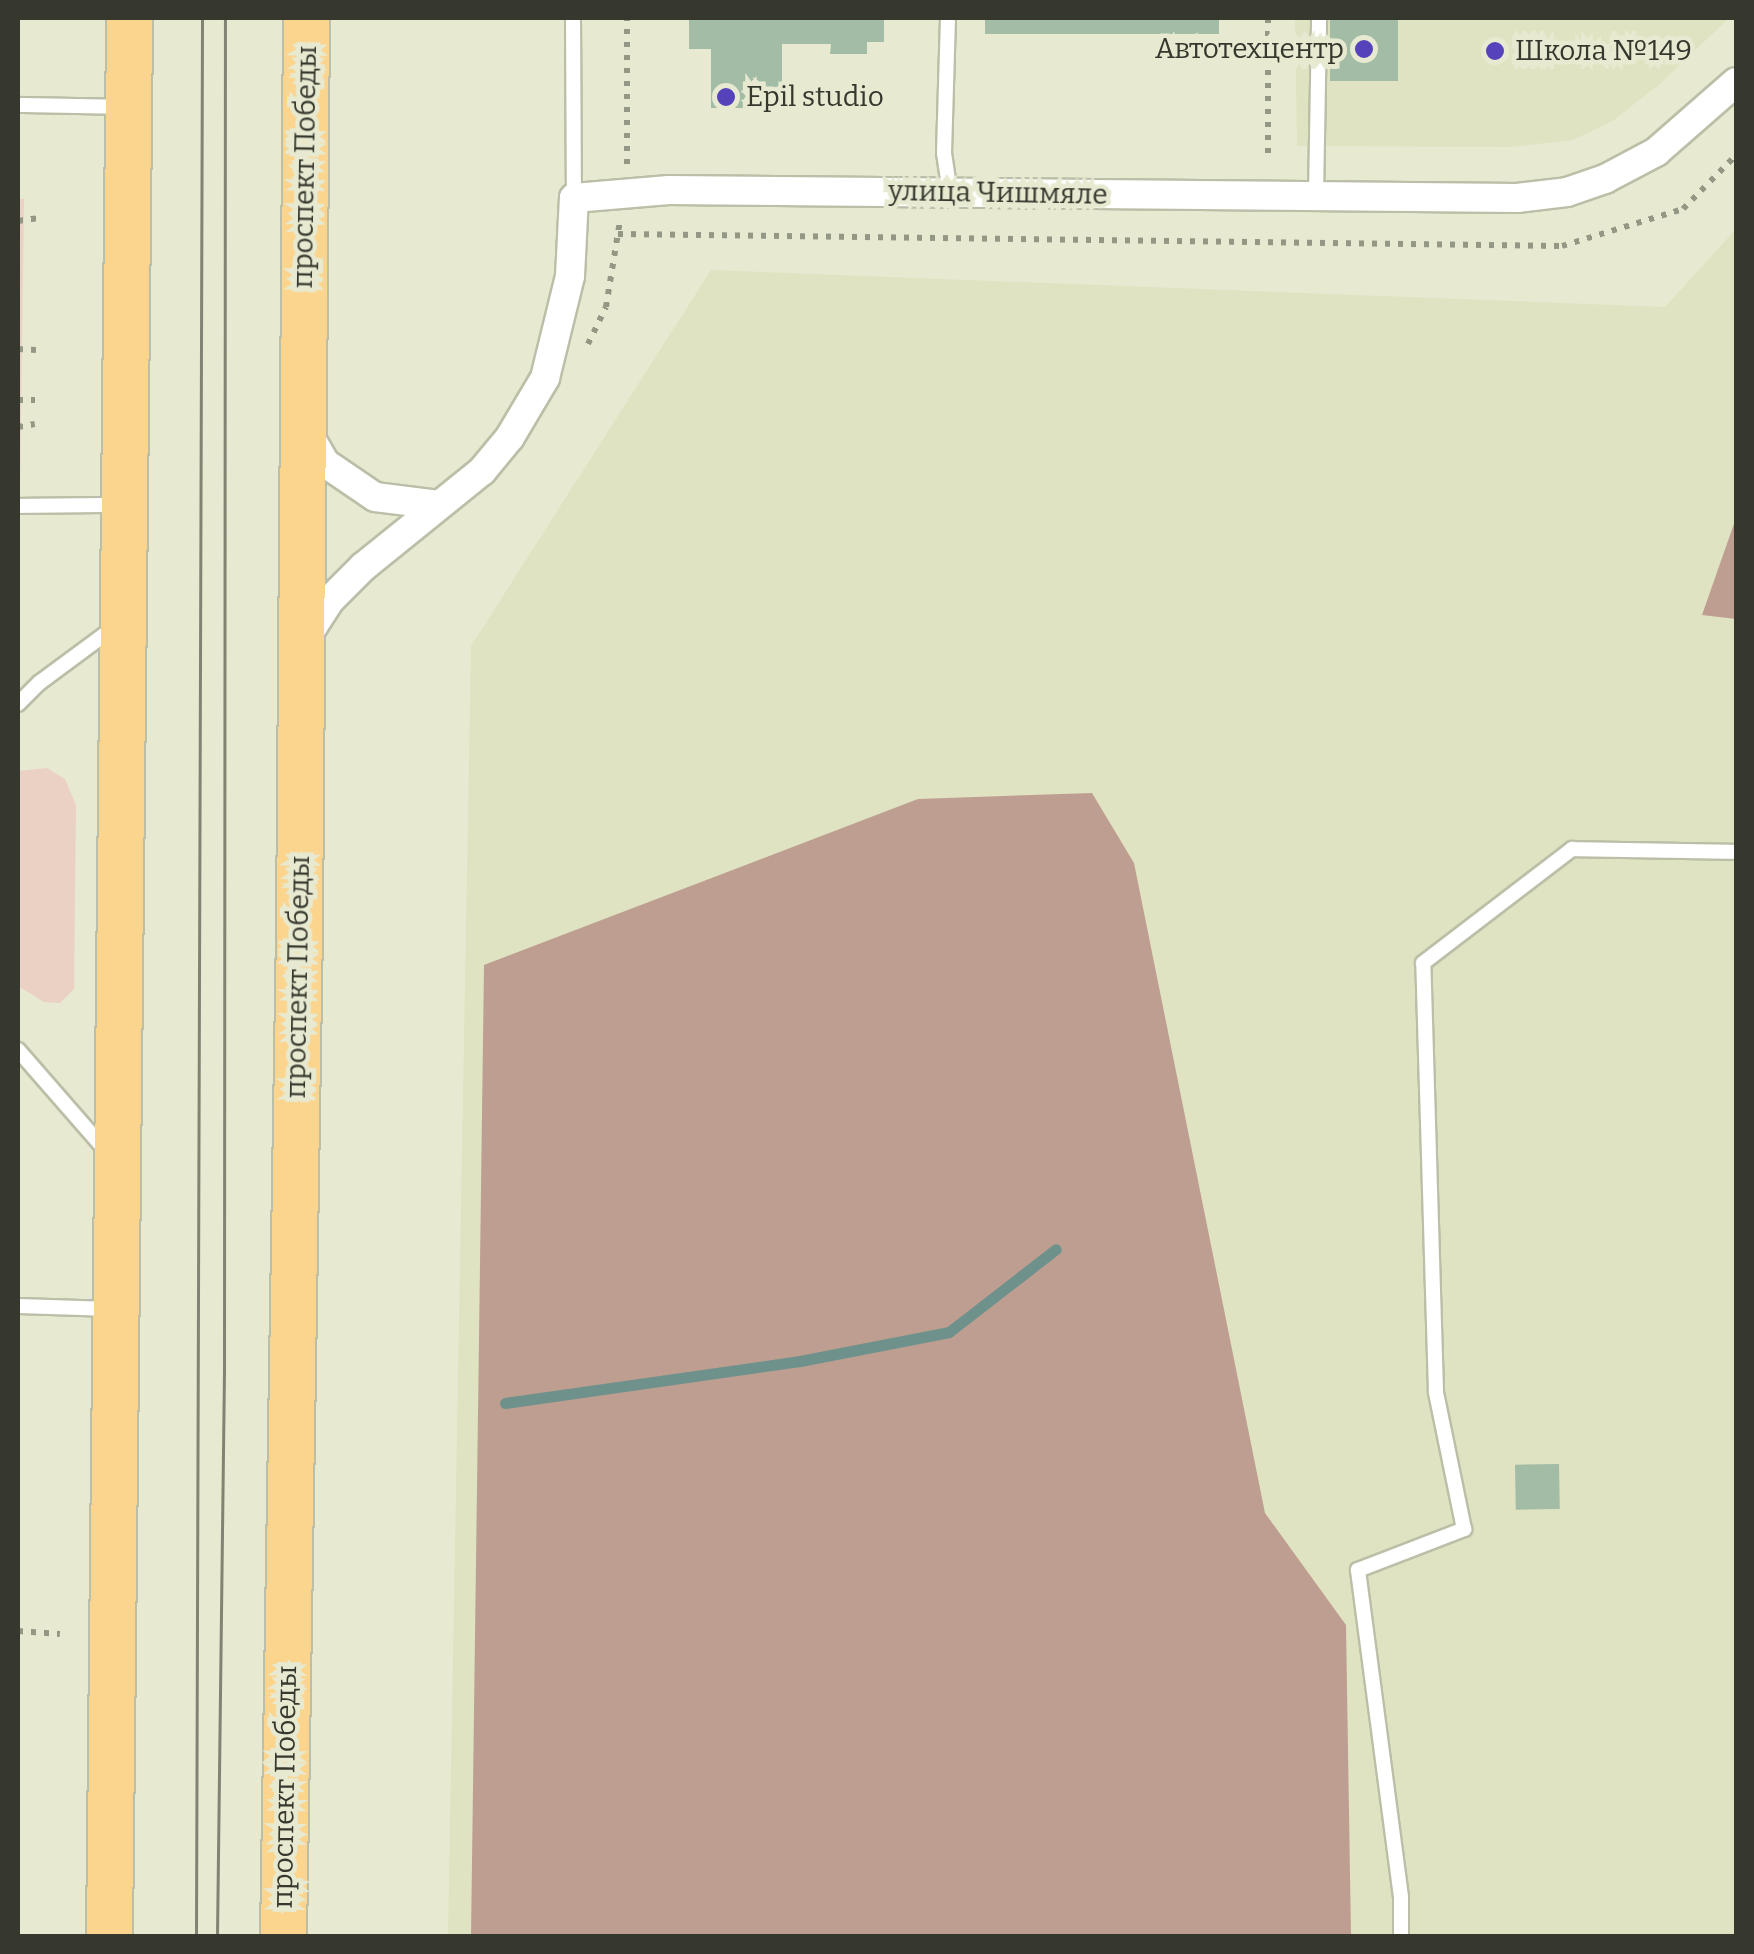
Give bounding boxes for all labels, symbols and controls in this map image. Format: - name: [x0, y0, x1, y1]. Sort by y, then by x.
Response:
- place label: Автотехцентр: [1155, 32, 1344, 66]
- place label: Школа №149: [1515, 34, 1692, 68]
- marker: Автотехцентр: [1353, 38, 1375, 60]
- marker: Школа №149: [1484, 40, 1506, 62]
- street label: проспект Победы: [286, 45, 324, 289]
- place label: Epil studio: [746, 80, 884, 114]
- marker: Epil studio: [715, 86, 737, 108]
- street label: улица Чишмяле: [888, 174, 1108, 212]
- street label: проспект Победы: [279, 855, 317, 1099]
- street label: проспект Победы: [266, 1665, 304, 1909]

